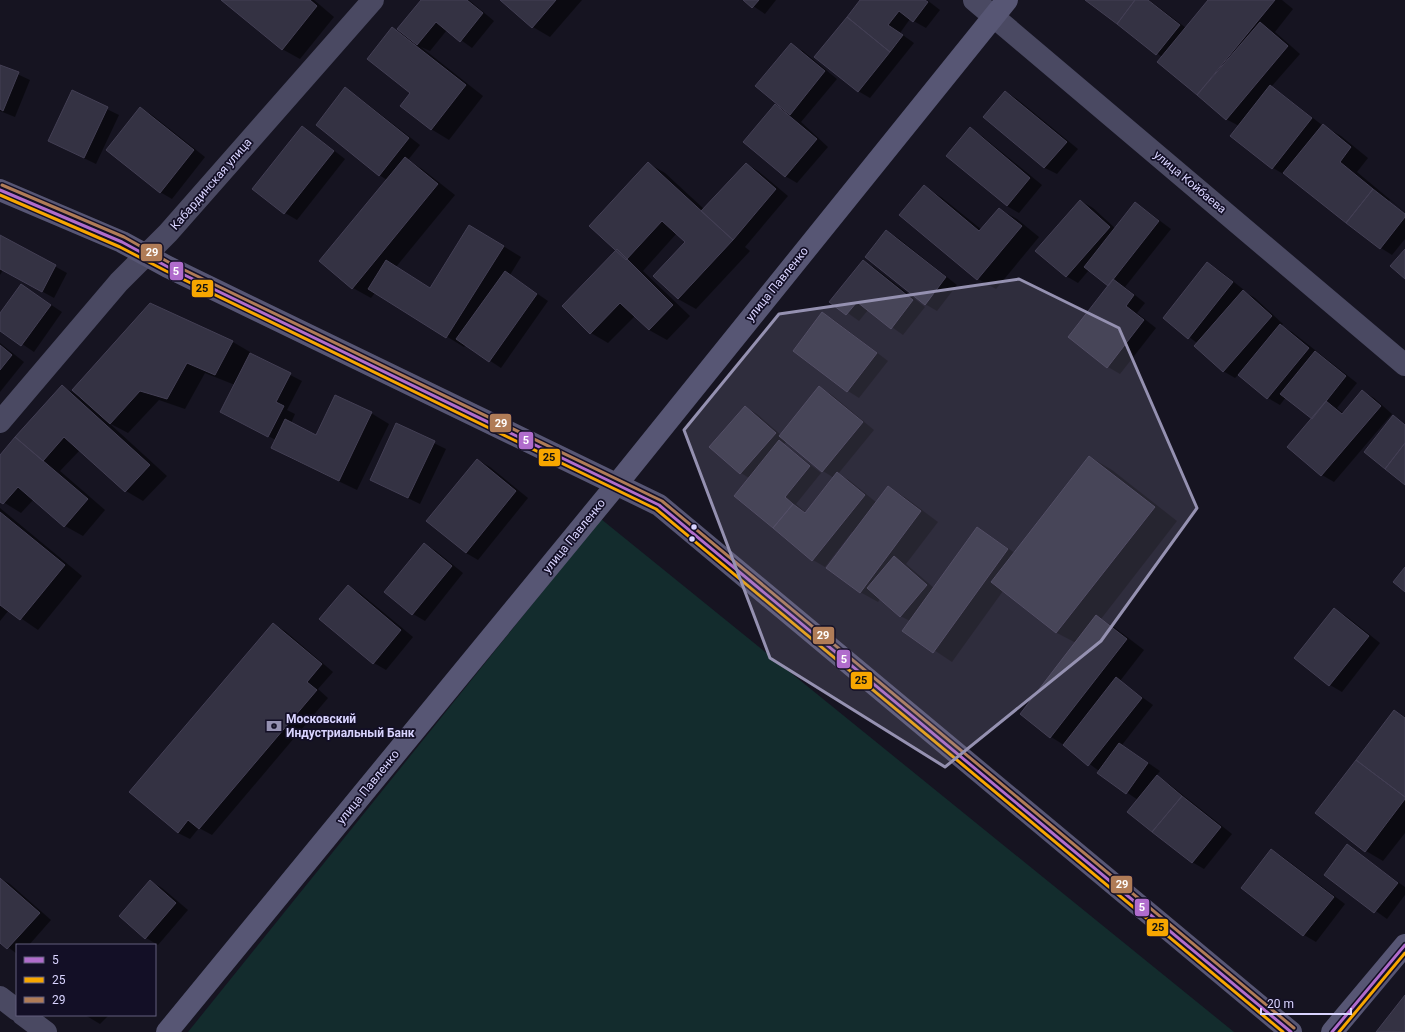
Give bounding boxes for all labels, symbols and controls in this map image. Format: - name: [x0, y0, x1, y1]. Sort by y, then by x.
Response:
- street label: Кабардинская улица: [167, 135, 255, 233]
- street label: улица Койбаева: [1151, 148, 1229, 216]
- line badge: 29: [140, 243, 163, 262]
- street label: улица Павленко: [743, 244, 811, 324]
- text: 29: [146, 246, 158, 259]
- line badge: 5: [169, 261, 184, 281]
- text: 5: [173, 265, 179, 278]
- line badge: 25: [191, 279, 214, 298]
- text: 25: [196, 282, 208, 295]
- line badge: 29: [489, 413, 512, 433]
- text: 29: [495, 417, 507, 430]
- line badge: 5: [518, 431, 534, 450]
- text: 5: [523, 434, 529, 447]
- line badge: 25: [538, 448, 561, 467]
- text: 25: [543, 451, 555, 464]
- street label: улица Павленко: [540, 496, 608, 576]
- unlabelled marker: [689, 522, 699, 532]
- unlabelled marker: [687, 534, 697, 544]
- line badge: 29: [812, 626, 835, 645]
- text: 29: [817, 629, 829, 642]
- line badge: 5: [836, 649, 851, 669]
- text: 5: [841, 653, 847, 666]
- line badge: 25: [850, 671, 873, 690]
- text: 25: [855, 674, 867, 687]
- place label: Московский Индустриальный Банк: [286, 712, 415, 740]
- bank icon: Московский Индустриальный Банк: [265, 717, 283, 735]
- street label: улица Павленко: [334, 747, 402, 827]
- line badge: 29: [1110, 875, 1133, 894]
- text: 29: [1116, 878, 1128, 891]
- line badge: 5: [1134, 898, 1150, 917]
- text: 5: [1139, 901, 1145, 914]
- line badge: 25: [1146, 918, 1169, 937]
- text: 25: [1152, 921, 1164, 934]
- legend: [16, 944, 156, 1016]
- text: 5: [52, 953, 59, 967]
- text: 25: [52, 973, 66, 987]
- scale bar: [1261, 990, 1351, 1016]
- text: 29: [52, 993, 66, 1007]
- text: 20 m: [1267, 997, 1294, 1011]

